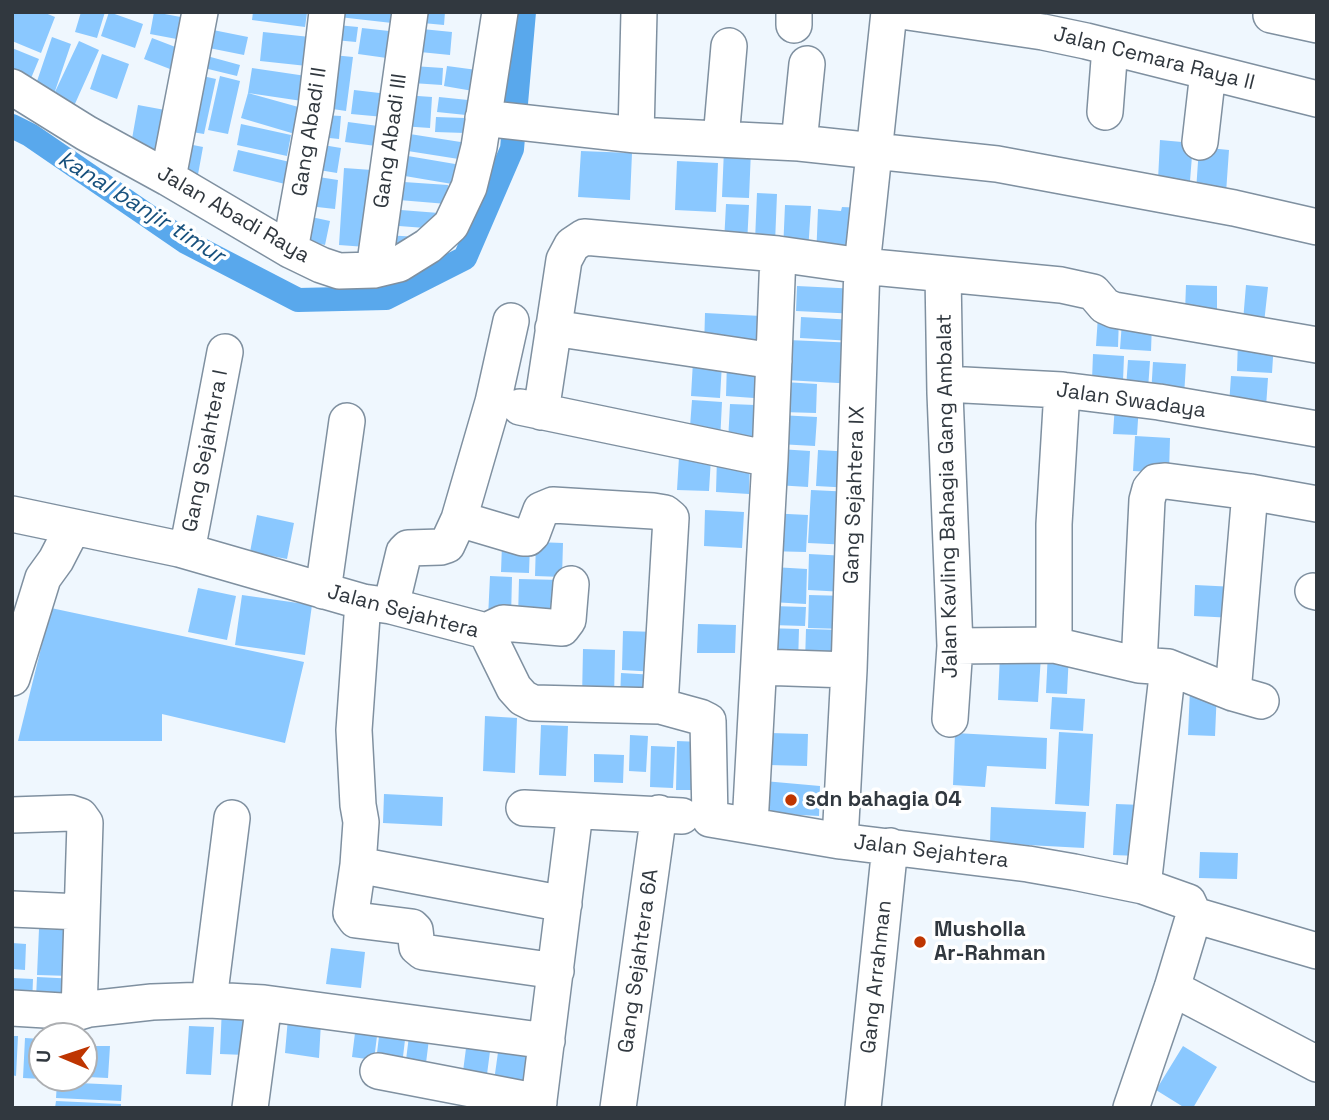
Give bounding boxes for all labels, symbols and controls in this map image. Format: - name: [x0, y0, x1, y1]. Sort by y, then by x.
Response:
- street label: Jalan Cemara Raya II: [1051, 22, 1257, 96]
- street label: Gang Abadi II: [287, 66, 333, 198]
- street label: Gang Abadi III: [369, 72, 413, 210]
- water label: kanal banjir timur: [53, 146, 229, 270]
- street label: Jalan Abadi Raya: [152, 161, 314, 269]
- street label: Jalan Kavling Bahagia Gang Ambalat: [932, 313, 964, 679]
- street label: Gang Sejahtera I: [178, 368, 234, 534]
- street label: Jalan Swadaya: [1054, 378, 1208, 424]
- street label: Gang Sejahtera IX: [839, 406, 871, 584]
- street label: Jalan Sejahtera: [324, 580, 482, 644]
- place label: sdn bahagia 04: [805, 787, 961, 813]
- marker: sdn bahagia 04: [783, 792, 799, 808]
- street label: Jalan Sejahtera: [852, 830, 1010, 874]
- street label: Gang Sejahtera 6A: [614, 867, 664, 1055]
- street label: Gang Arrahman: [856, 899, 898, 1055]
- place label: Musholla Ar-Rahman: [934, 917, 1046, 967]
- marker: Musholla Ar-Rahman: [912, 934, 928, 950]
- north arrow: [28, 1022, 98, 1092]
- text: U: [31, 1049, 56, 1063]

